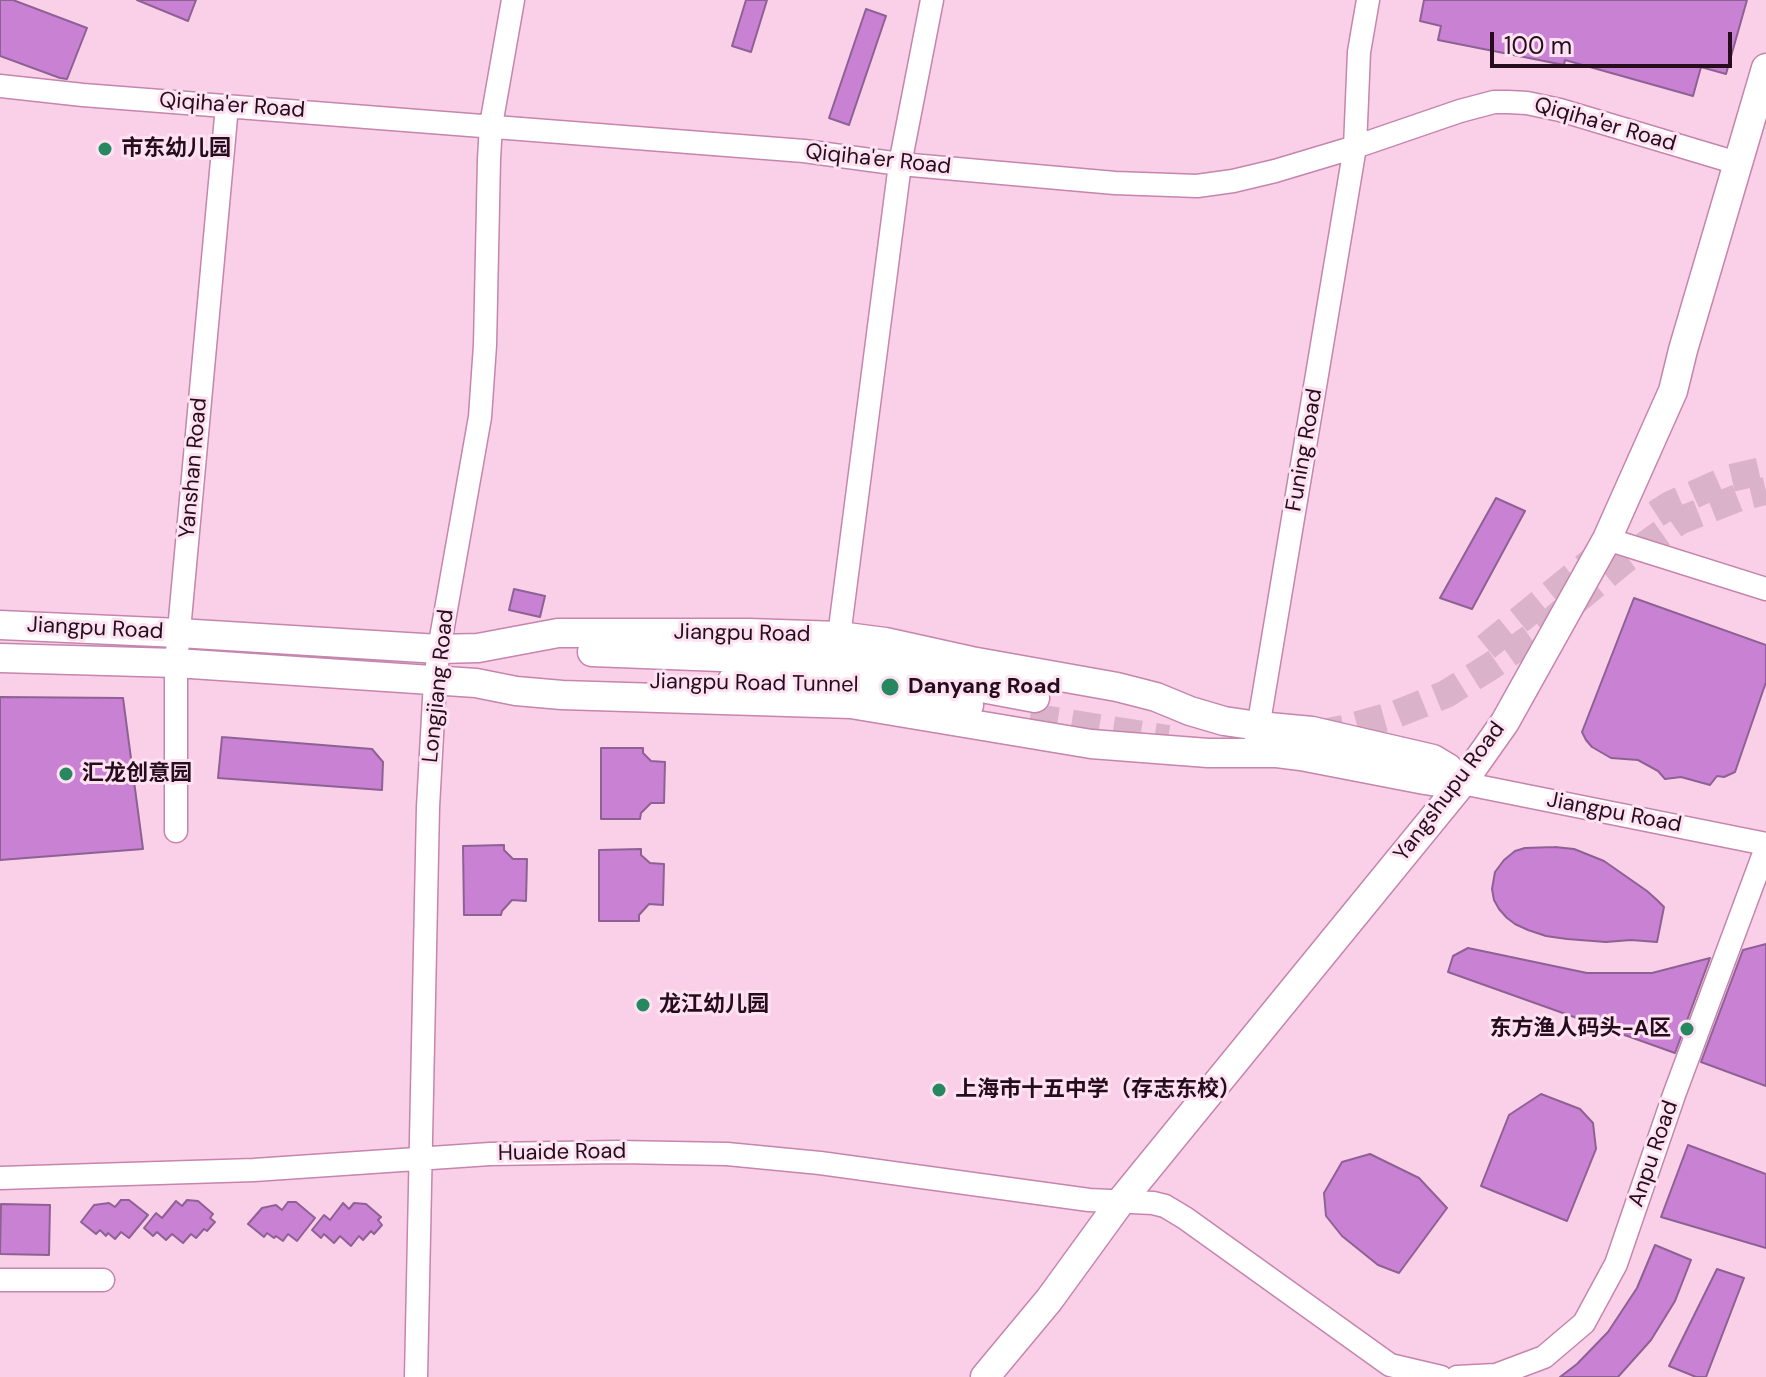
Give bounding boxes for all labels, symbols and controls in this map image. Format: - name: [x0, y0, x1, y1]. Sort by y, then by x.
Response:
- scale bar: [1494, 16, 1736, 66]
- text: 100 m: [1504, 30, 1572, 61]
- street label: Qiqiha'er Road: [158, 88, 306, 124]
- street label: Qiqiha'er Road: [1531, 92, 1679, 158]
- place label: 市东幼儿园: [121, 136, 231, 162]
- street label: Qiqiha'er Road: [804, 139, 952, 181]
- marker: 市东幼儿园: [96, 140, 114, 158]
- street label: Funing Road: [1281, 387, 1329, 513]
- street label: Yanshan Road: [175, 397, 213, 539]
- street label: Longjiang Road: [418, 608, 460, 764]
- street label: Jiangpu Road: [26, 612, 164, 646]
- street label: Jiangpu Road: [673, 620, 811, 648]
- street label: Jiangpu Road Tunnel: [649, 669, 859, 699]
- place label: Danyang Road: [908, 674, 1061, 700]
- marker: Danyang Road: [879, 676, 901, 698]
- street label: Yangshupu Road: [1389, 717, 1511, 867]
- place label: 汇龙创意园: [82, 761, 192, 787]
- marker: 汇龙创意园: [57, 765, 75, 783]
- street label: Jiangpu Road: [1544, 787, 1684, 839]
- place label: 龙江幼儿园: [659, 992, 769, 1018]
- marker: 龙江幼儿园: [634, 996, 652, 1014]
- place label: 东方渔人码头-A区: [1489, 1016, 1671, 1042]
- marker: 东方渔人码头-A区: [1678, 1020, 1696, 1038]
- place label: 上海市十五中学（存志东校）: [955, 1077, 1241, 1103]
- marker: 上海市十五中学（存志东校）: [930, 1081, 948, 1099]
- street label: Anpu Road: [1624, 1097, 1684, 1211]
- street label: Huaide Road: [498, 1139, 626, 1167]

